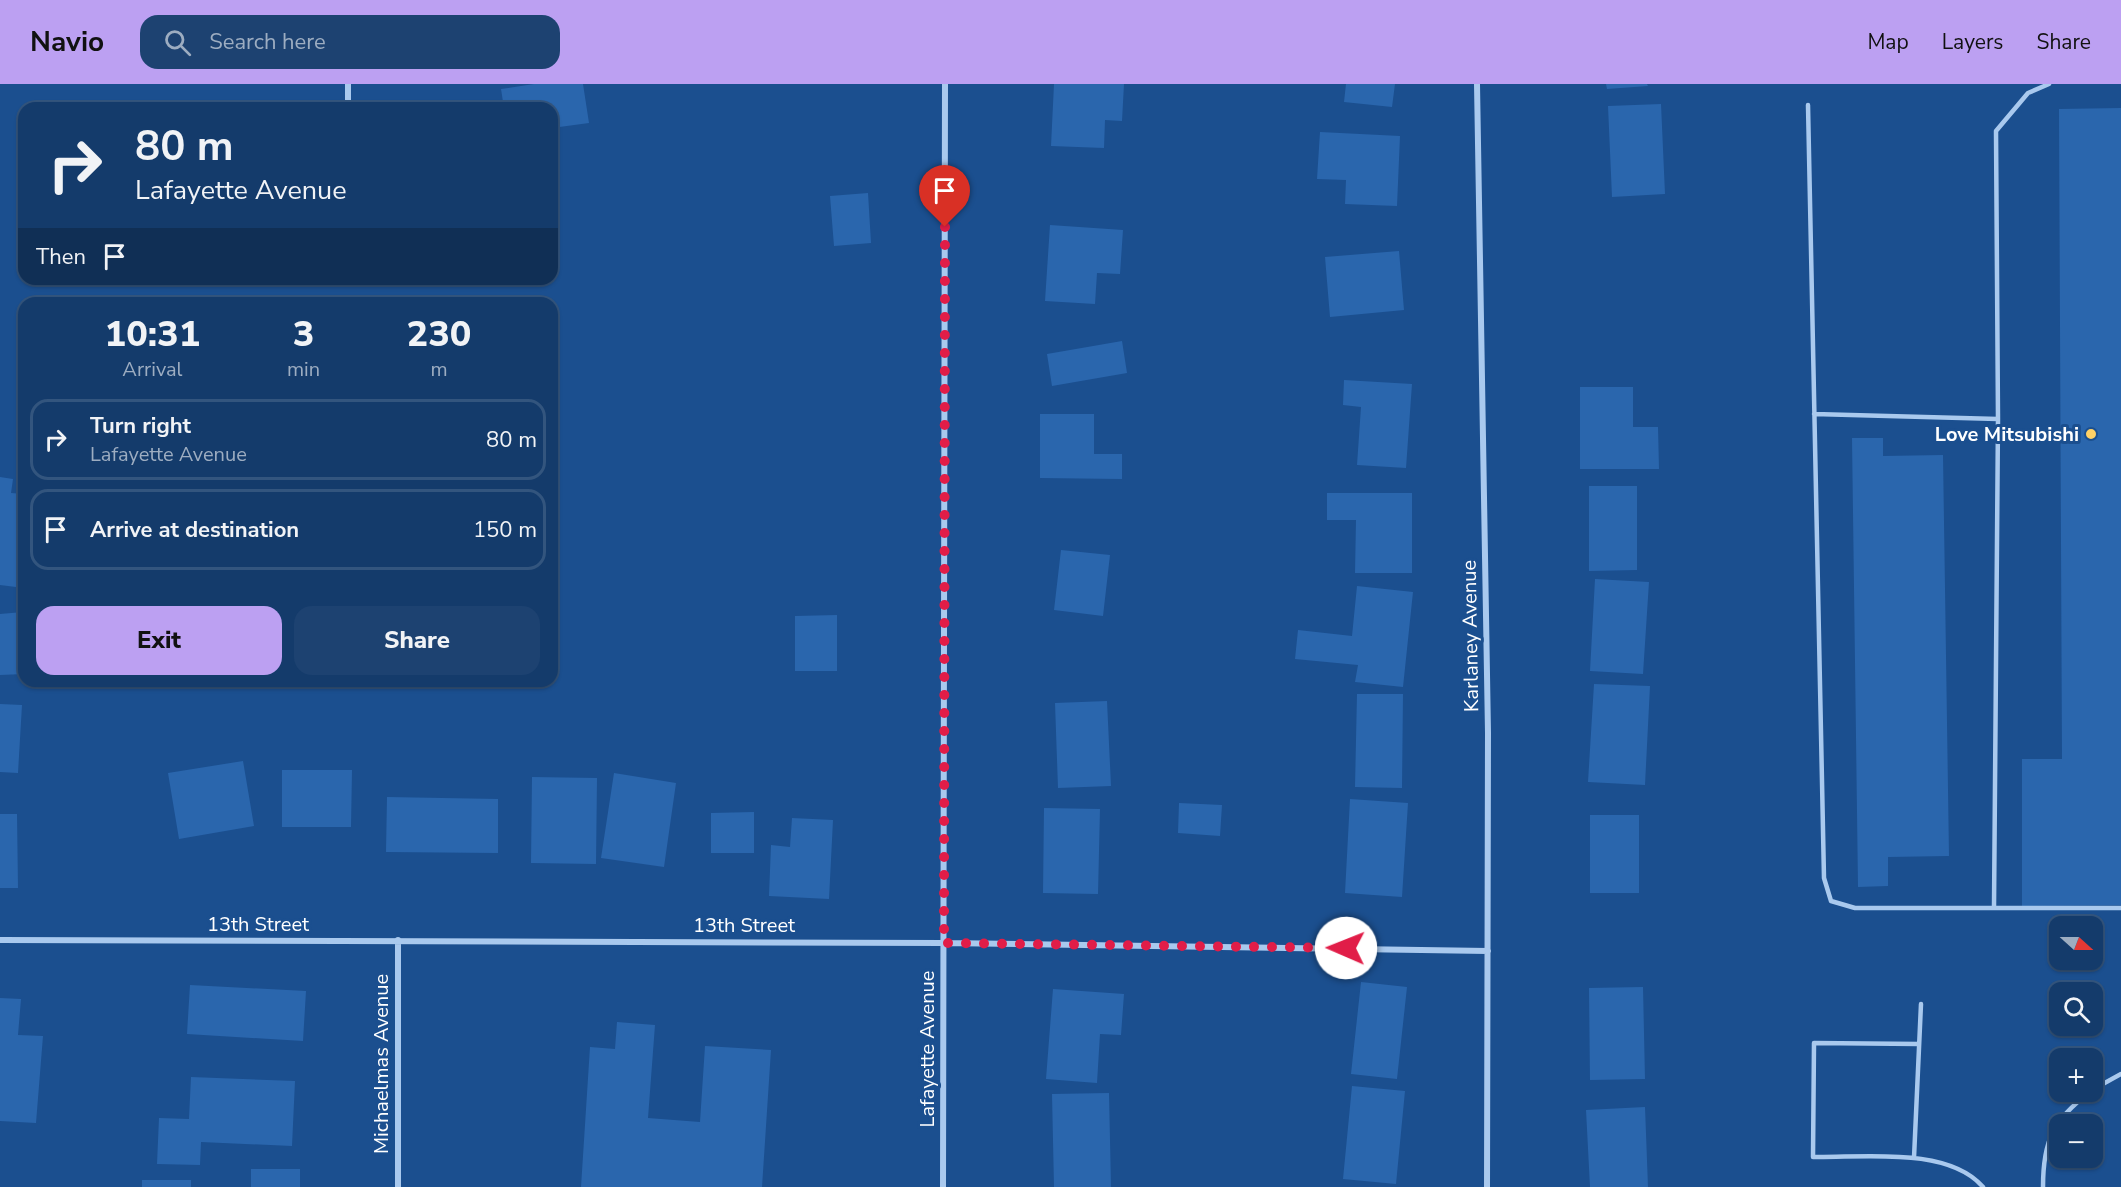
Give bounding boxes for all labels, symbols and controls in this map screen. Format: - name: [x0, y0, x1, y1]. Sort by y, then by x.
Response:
- search box: [140, 15, 560, 69]
- text: Navio: [30, 23, 104, 61]
- icon: search: [161, 26, 194, 59]
- text: Search here: [209, 27, 326, 57]
- text: Map: [1867, 28, 1909, 56]
- text: Layers: [1942, 28, 2003, 56]
- text: Share: [2036, 28, 2091, 56]
- text: 80 m: [135, 118, 234, 175]
- icon: right: [36, 126, 114, 204]
- pin: [919, 165, 970, 227]
- text: Lafayette Avenue: [135, 172, 347, 209]
- icon: arrive: [928, 174, 961, 207]
- icon: arrive: [98, 240, 131, 273]
- text: Then: [36, 242, 86, 272]
- text: 10:31: [105, 310, 200, 359]
- text: 3: [293, 310, 314, 359]
- text: 230: [407, 310, 471, 359]
- text: Arrival: [122, 356, 183, 383]
- text: min: [287, 356, 320, 383]
- text: m: [430, 356, 448, 383]
- text: Turn right: [90, 411, 191, 441]
- place label: Love Mitsubishi: [1935, 421, 2079, 448]
- icon: right: [39, 423, 72, 456]
- text: 80 m: [486, 425, 537, 455]
- marker: Love Mitsubishi: [2084, 427, 2098, 441]
- text: Lafayette Avenue: [90, 441, 247, 468]
- icon: arrive: [39, 513, 72, 546]
- text: Arrive at destination: [90, 515, 299, 545]
- text: 150 m: [473, 515, 537, 545]
- street label: Karlaney Avenue: [1456, 560, 1485, 712]
- button: Exit: [36, 606, 282, 675]
- button: Share: [294, 606, 540, 675]
- street label: 13th Street: [207, 911, 310, 938]
- street label: 13th Street: [693, 912, 796, 939]
- position arrow: [1314, 916, 1378, 980]
- north arrow: [2049, 916, 2103, 970]
- map controls: [2049, 916, 2103, 1168]
- street label: Lafayette Avenue: [914, 971, 941, 1127]
- street label: Michaelmas Avenue: [368, 974, 395, 1154]
- button: search: [2049, 982, 2103, 1036]
- button: +: [2049, 1048, 2103, 1102]
- button: −: [2049, 1114, 2103, 1168]

